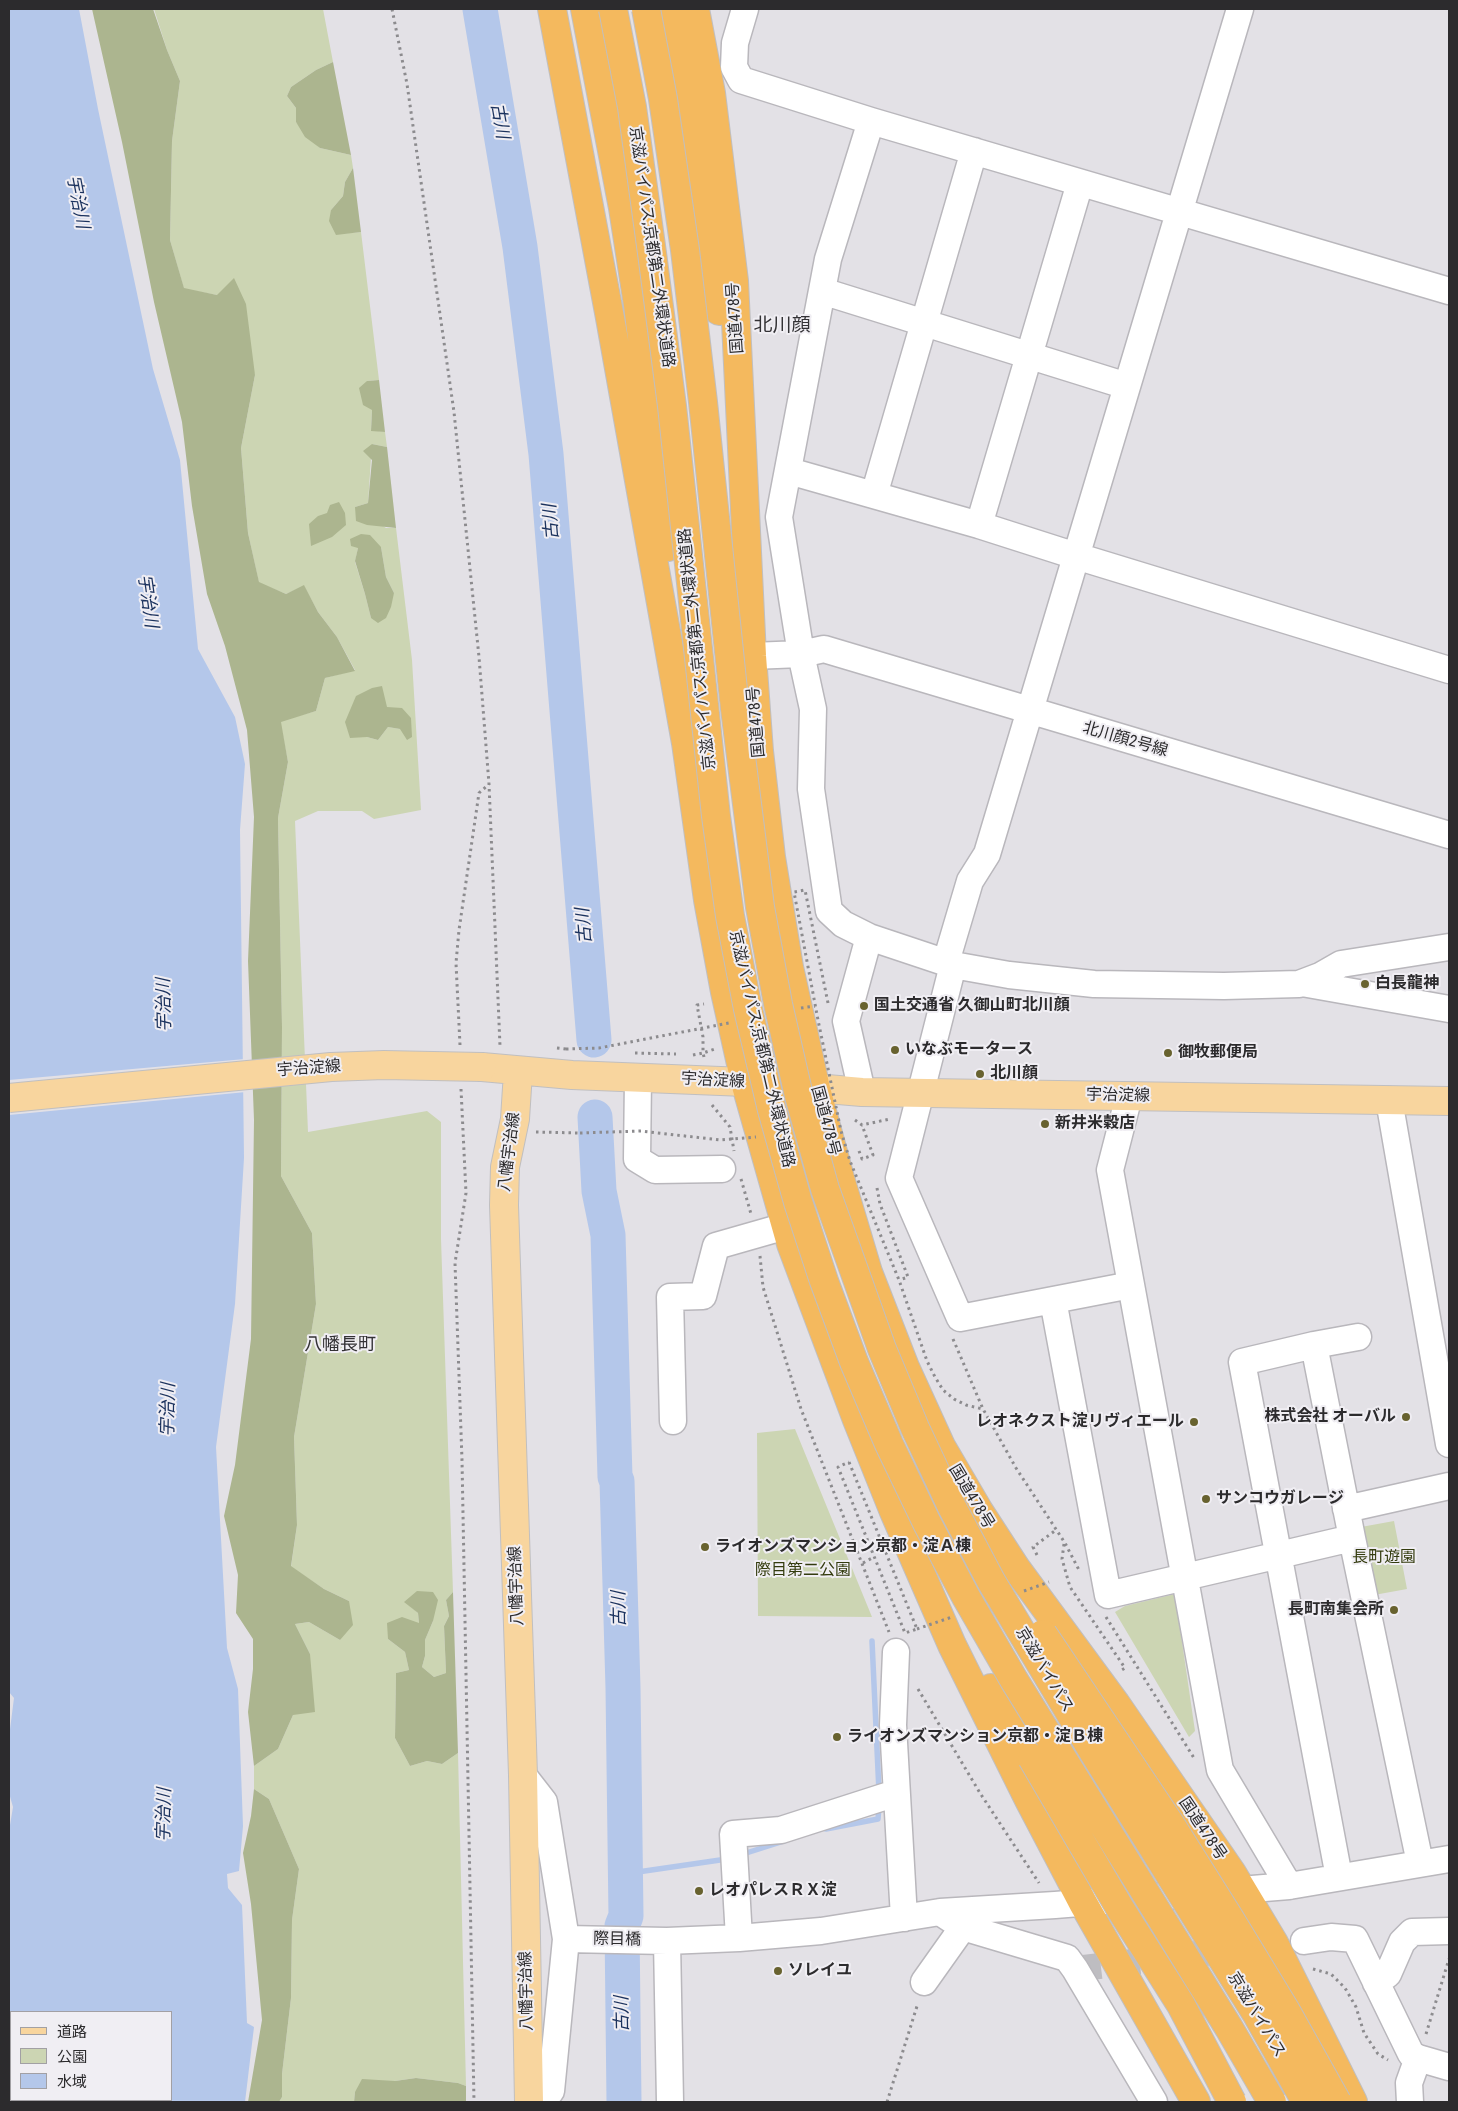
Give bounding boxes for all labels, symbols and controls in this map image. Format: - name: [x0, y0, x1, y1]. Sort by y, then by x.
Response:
- water label: 古川: [485, 101, 513, 141]
- street label: 京滋バイパス;京都第二外環状道路: [625, 125, 677, 369]
- water label: 宇治川: [61, 173, 93, 231]
- street label: 国道478号: [724, 282, 748, 354]
- district label: 北川顔: [754, 315, 810, 337]
- water label: 古川: [540, 503, 564, 541]
- street label: 京滋バイパス;京都第二外環状道路: [676, 527, 720, 771]
- water label: 宇治川: [133, 573, 161, 629]
- street label: 国道478号: [744, 685, 770, 759]
- street label: 北川顔2号線: [1080, 719, 1170, 761]
- water label: 古川: [573, 907, 597, 945]
- street label: 京滋バイパス;京都第二外環状道路: [724, 928, 798, 1170]
- place label: 白長龍神: [1375, 974, 1439, 994]
- water label: 宇治川: [154, 978, 176, 1032]
- marker: 白長龍神: [1359, 978, 1371, 990]
- place label: 国土交通省 久御山町北川顔: [874, 996, 1070, 1016]
- marker: 国土交通省 久御山町北川顔: [858, 1000, 870, 1012]
- place label: いなぶモータース: [905, 1040, 1033, 1060]
- place label: 御牧郵便局: [1178, 1043, 1258, 1063]
- marker: いなぶモータース: [889, 1044, 901, 1056]
- marker: 御牧郵便局: [1162, 1047, 1174, 1059]
- street label: 宇治淀線: [276, 1057, 342, 1081]
- place label: 北川顔: [990, 1064, 1038, 1084]
- marker: 北川顔: [974, 1068, 986, 1080]
- street label: 宇治淀線: [681, 1070, 745, 1092]
- street label: 国道478号: [806, 1084, 844, 1158]
- street label: 宇治淀線: [1086, 1086, 1150, 1106]
- street label: 八幡宇治線: [496, 1111, 524, 1193]
- place label: 新井米穀店: [1055, 1114, 1135, 1134]
- marker: 新井米穀店: [1039, 1118, 1051, 1130]
- district label: 八幡長町: [304, 1334, 376, 1356]
- water label: 宇治川: [158, 1383, 180, 1437]
- place label: 株式会社 オーバル: [1264, 1407, 1396, 1427]
- marker: 株式会社 オーバル: [1400, 1411, 1412, 1423]
- place label: レオネクスト淀リヴィエール: [976, 1412, 1184, 1432]
- marker: レオネクスト淀リヴィエール: [1188, 1416, 1200, 1428]
- street label: 国道478号: [944, 1461, 998, 1533]
- place label: サンコウガレージ: [1216, 1489, 1344, 1509]
- marker: サンコウガレージ: [1200, 1493, 1212, 1505]
- place label: ライオンズマンション京都・淀Ａ棟: [715, 1537, 971, 1557]
- marker: ライオンズマンション京都・淀Ａ棟: [699, 1541, 711, 1553]
- street label: 八幡宇治線: [506, 1546, 528, 1626]
- park label: 長町遊園: [1352, 1548, 1416, 1568]
- park label: 際目第二公園: [755, 1561, 851, 1581]
- water label: 古川: [609, 1591, 631, 1627]
- place label: 長町南集会所: [1288, 1600, 1384, 1620]
- marker: 長町南集会所: [1388, 1604, 1400, 1616]
- street label: 京滋バイパス: [1011, 1624, 1077, 1716]
- place label: ライオンズマンション京都・淀Ｂ棟: [847, 1727, 1103, 1747]
- marker: ライオンズマンション京都・淀Ｂ棟: [831, 1731, 843, 1743]
- water label: 宇治川: [154, 1788, 176, 1842]
- street label: 国道478号: [1174, 1794, 1230, 1864]
- place label: レオパレスＲＸ淀: [709, 1881, 837, 1901]
- marker: レオパレスＲＸ淀: [693, 1885, 705, 1897]
- street label: 際目橋: [593, 1930, 641, 1950]
- street label: 八幡宇治線: [517, 1951, 537, 2031]
- place label: ソレイユ: [788, 1961, 852, 1981]
- marker: ソレイユ: [772, 1965, 784, 1977]
- street label: 京滋バイパス: [1223, 1969, 1289, 2061]
- water label: 古川: [612, 1996, 634, 2032]
- legend: [10, 2011, 172, 2101]
- text: 道路: [57, 2023, 87, 2041]
- text: 公園: [57, 2048, 87, 2066]
- text: 水域: [57, 2073, 87, 2091]

